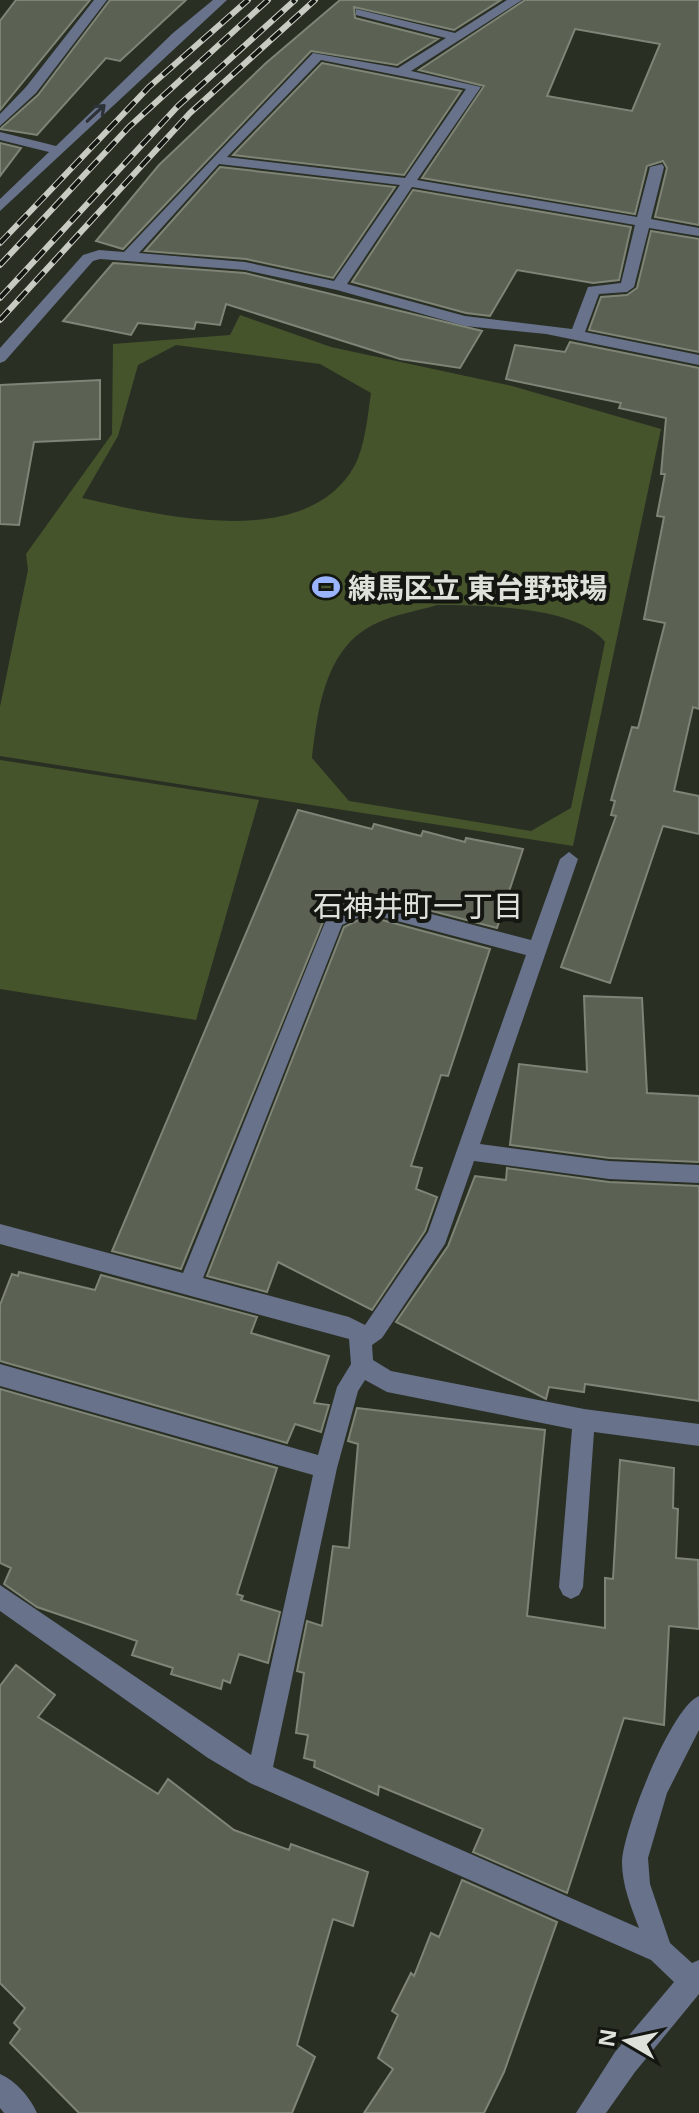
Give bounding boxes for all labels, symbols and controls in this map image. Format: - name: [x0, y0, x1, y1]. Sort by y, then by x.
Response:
- one-way arrow: [86, 104, 106, 123]
- place label: 練馬区立 東台野球場: [348, 568, 607, 606]
- sports icon: 練馬区立 東台野球場: [311, 572, 341, 602]
- district label: 石神井町一丁目: [313, 885, 523, 926]
- north arrow: [587, 2001, 667, 2081]
- text: N: [590, 2027, 622, 2049]

